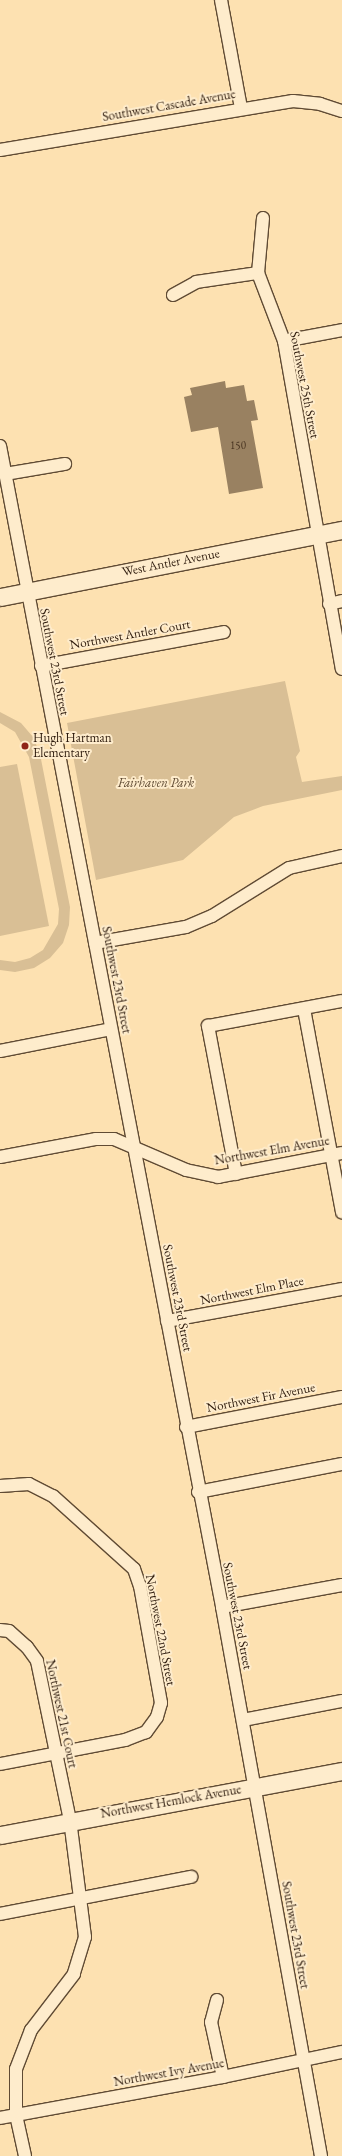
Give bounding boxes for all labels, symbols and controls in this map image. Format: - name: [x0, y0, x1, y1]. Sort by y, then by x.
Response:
- street label: Southwest Cascade Avenue: [101, 87, 237, 125]
- street label: Southwest 25th Street: [286, 330, 322, 440]
- house number: 150: [230, 438, 246, 452]
- street label: West Antler Avenue: [121, 546, 221, 580]
- street label: Southwest 23rd Street: [36, 607, 72, 717]
- street label: Northwest Antler Court: [69, 617, 191, 653]
- place label: Hugh Hartman Elementary: [33, 731, 112, 762]
- marker: Hugh Hartman Elementary: [20, 741, 30, 751]
- park label: Fairhaven Park: [118, 775, 194, 791]
- street label: Southwest 23rd Street: [98, 925, 134, 1035]
- street label: Northwest Elm Avenue: [213, 1133, 331, 1169]
- street label: Southwest 23rd Street: [159, 1243, 195, 1353]
- street label: Northwest Elm Place: [199, 1273, 305, 1309]
- street label: Northwest Fir Avenue: [205, 1380, 317, 1416]
- street label: Southwest 23rd Street: [219, 1561, 255, 1671]
- street label: Northwest 22nd Street: [142, 1573, 178, 1687]
- street label: Northwest 21st Court: [42, 1658, 80, 1770]
- street label: Northwest Hemlock Avenue: [99, 1782, 243, 1822]
- street label: Southwest 23rd Street: [278, 1880, 312, 1990]
- street label: Northwest Ivy Avenue: [113, 2056, 225, 2090]

